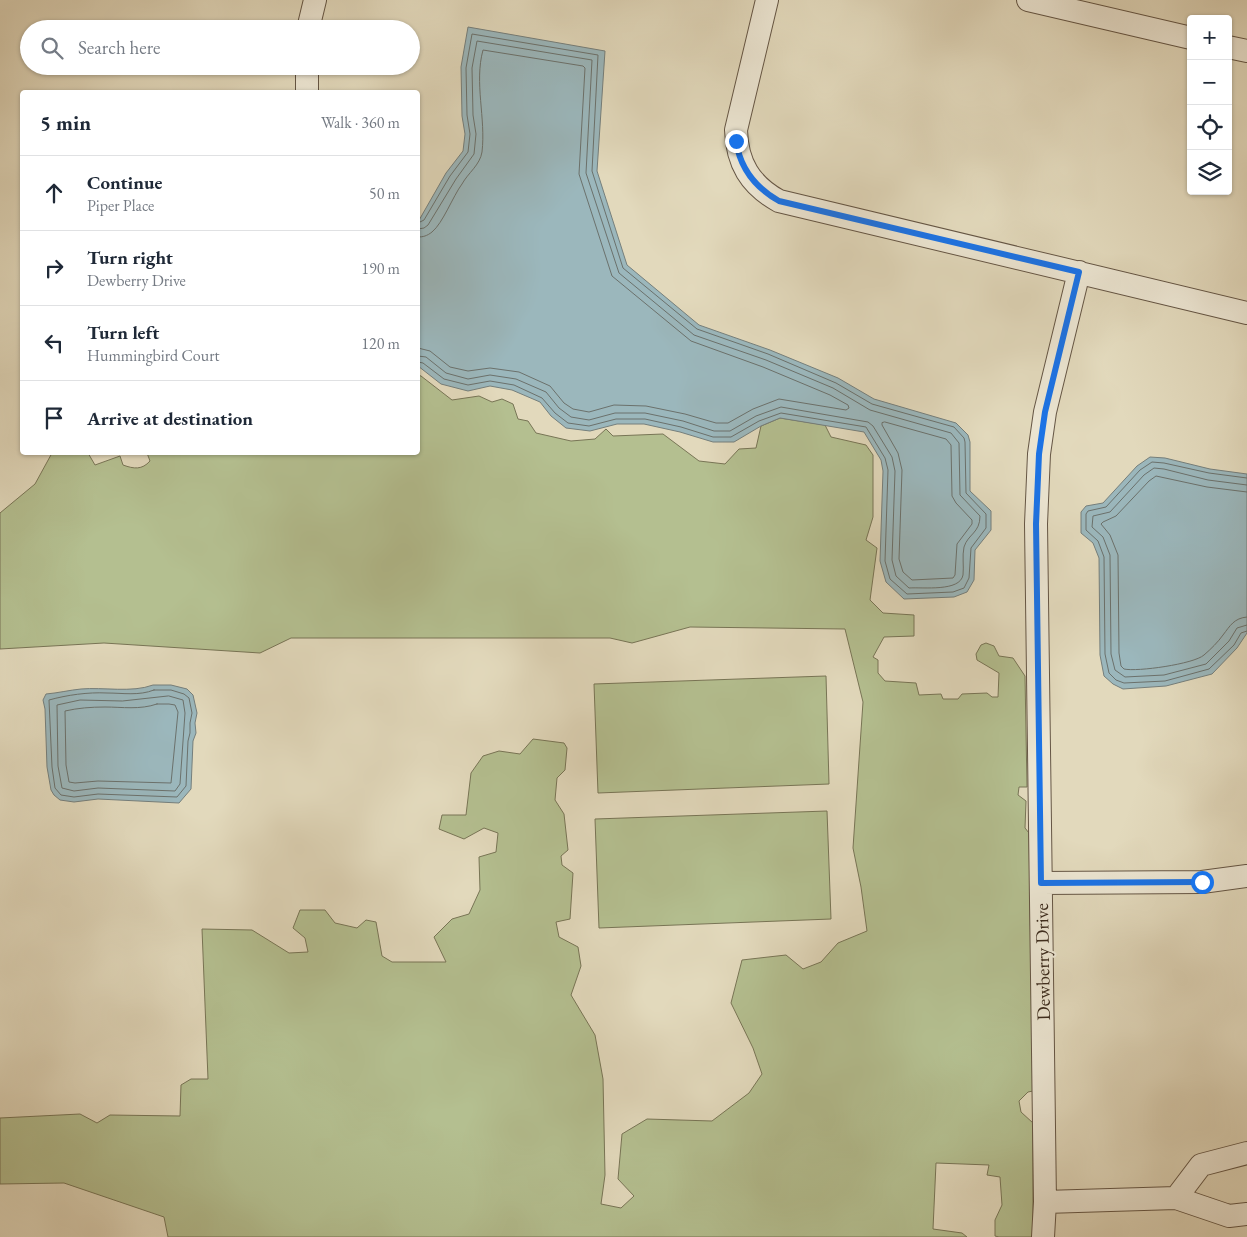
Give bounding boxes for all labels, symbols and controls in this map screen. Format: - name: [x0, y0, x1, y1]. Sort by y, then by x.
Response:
- map controls: [1187, 15, 1232, 195]
- button: +: [1187, 15, 1232, 60]
- search box: [20, 20, 420, 75]
- icon: search: [38, 34, 66, 62]
- text: Search here: [78, 35, 160, 60]
- button: −: [1187, 60, 1232, 105]
- button: locate: [1187, 105, 1232, 150]
- text: 5 min: [40, 109, 91, 136]
- text: Walk · 360 m: [321, 112, 400, 133]
- route end: [725, 130, 748, 153]
- button: layers: [1187, 150, 1232, 195]
- text: Continue: [87, 170, 162, 195]
- icon: ahead: [40, 179, 68, 207]
- text: 50 m: [369, 183, 400, 204]
- text: Piper Place: [87, 195, 154, 216]
- text: Turn right: [87, 245, 173, 270]
- icon: right: [40, 254, 68, 282]
- text: 190 m: [361, 258, 400, 279]
- text: Dewberry Drive: [87, 270, 186, 291]
- text: Turn left: [87, 320, 159, 345]
- icon: left: [40, 329, 68, 357]
- text: 120 m: [361, 333, 400, 354]
- text: Hummingbird Court: [87, 345, 220, 366]
- icon: arrive: [40, 404, 68, 432]
- text: Arrive at destination: [87, 406, 253, 431]
- route start: [1191, 871, 1214, 894]
- street label: Dewberry Drive: [1029, 903, 1056, 1021]

